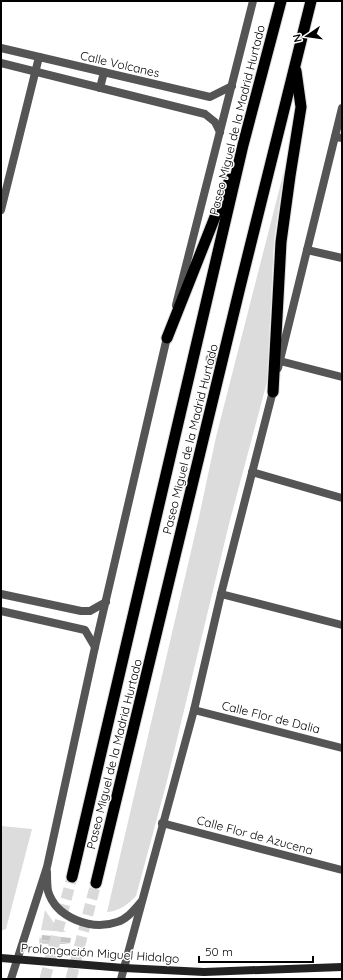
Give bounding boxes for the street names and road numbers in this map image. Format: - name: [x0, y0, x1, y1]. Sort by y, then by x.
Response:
- street label: Paseo Miguel de la Madrid Hurtado: [206, 23, 268, 217]
- street label: Calle Volcanes: [79, 48, 162, 80]
- street label: Paseo Miguel de la Madrid Hurtado: [159, 342, 221, 536]
- street label: Paseo Miguel de la Madrid Hurtado: [83, 657, 145, 851]
- street label: Calle Flor de Dalia: [220, 698, 322, 736]
- street label: Calle Flor de Azucena: [195, 812, 315, 858]
- street label: Prolongación Miguel Hidalgo: [20, 940, 180, 966]

